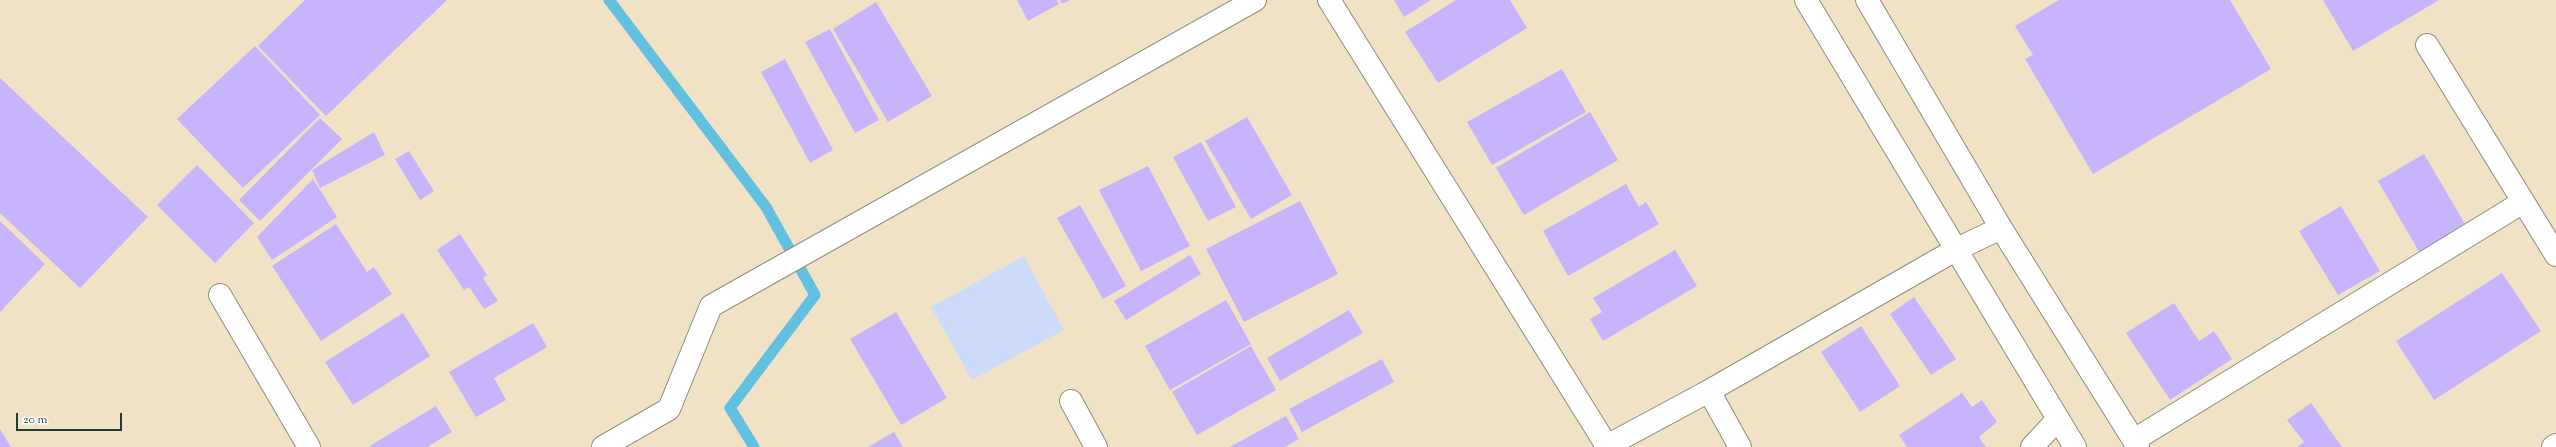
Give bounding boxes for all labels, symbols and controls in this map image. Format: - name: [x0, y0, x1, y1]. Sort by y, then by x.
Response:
- scale bar: [18, 405, 124, 431]
- text: 20 m: [23, 411, 47, 429]

